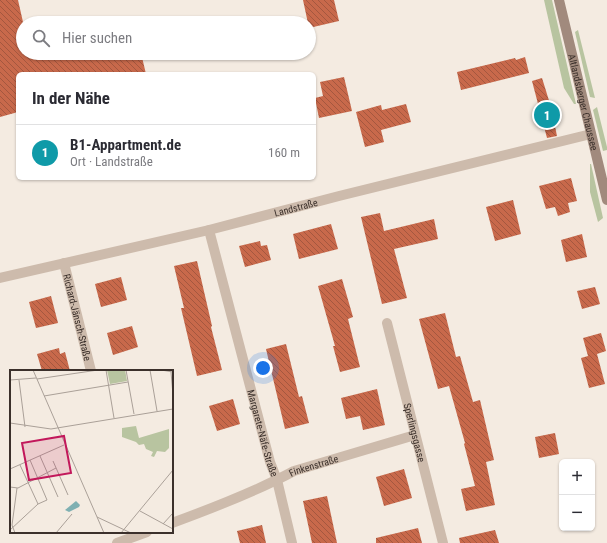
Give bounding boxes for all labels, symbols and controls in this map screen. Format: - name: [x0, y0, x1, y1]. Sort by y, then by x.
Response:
- search box: [16, 16, 316, 60]
- icon: search: [30, 27, 52, 49]
- text: Hier suchen: [62, 29, 132, 47]
- street label: Altlandsberger Chaussee: [566, 53, 600, 152]
- text: In der Nähe: [32, 88, 110, 108]
- pin: 1: [534, 100, 560, 130]
- text: B1-Appartment.de: [70, 136, 181, 154]
- text: 1: [42, 145, 48, 160]
- text: 160 m: [268, 145, 300, 160]
- text: Ort · Landstraße: [70, 154, 153, 169]
- street label: Landstraße: [273, 197, 319, 219]
- street label: Richard-Jänsch-Straße: [61, 273, 93, 362]
- your location: [253, 358, 273, 378]
- inset map: [10, 370, 173, 533]
- street label: Margarete-Näfe-Straße: [245, 388, 280, 478]
- street label: Sperlingsgasse: [402, 402, 427, 464]
- street label: Finkenstraße: [287, 453, 340, 479]
- map controls: [559, 459, 595, 531]
- button: +: [559, 459, 595, 495]
- button: −: [559, 495, 595, 531]

